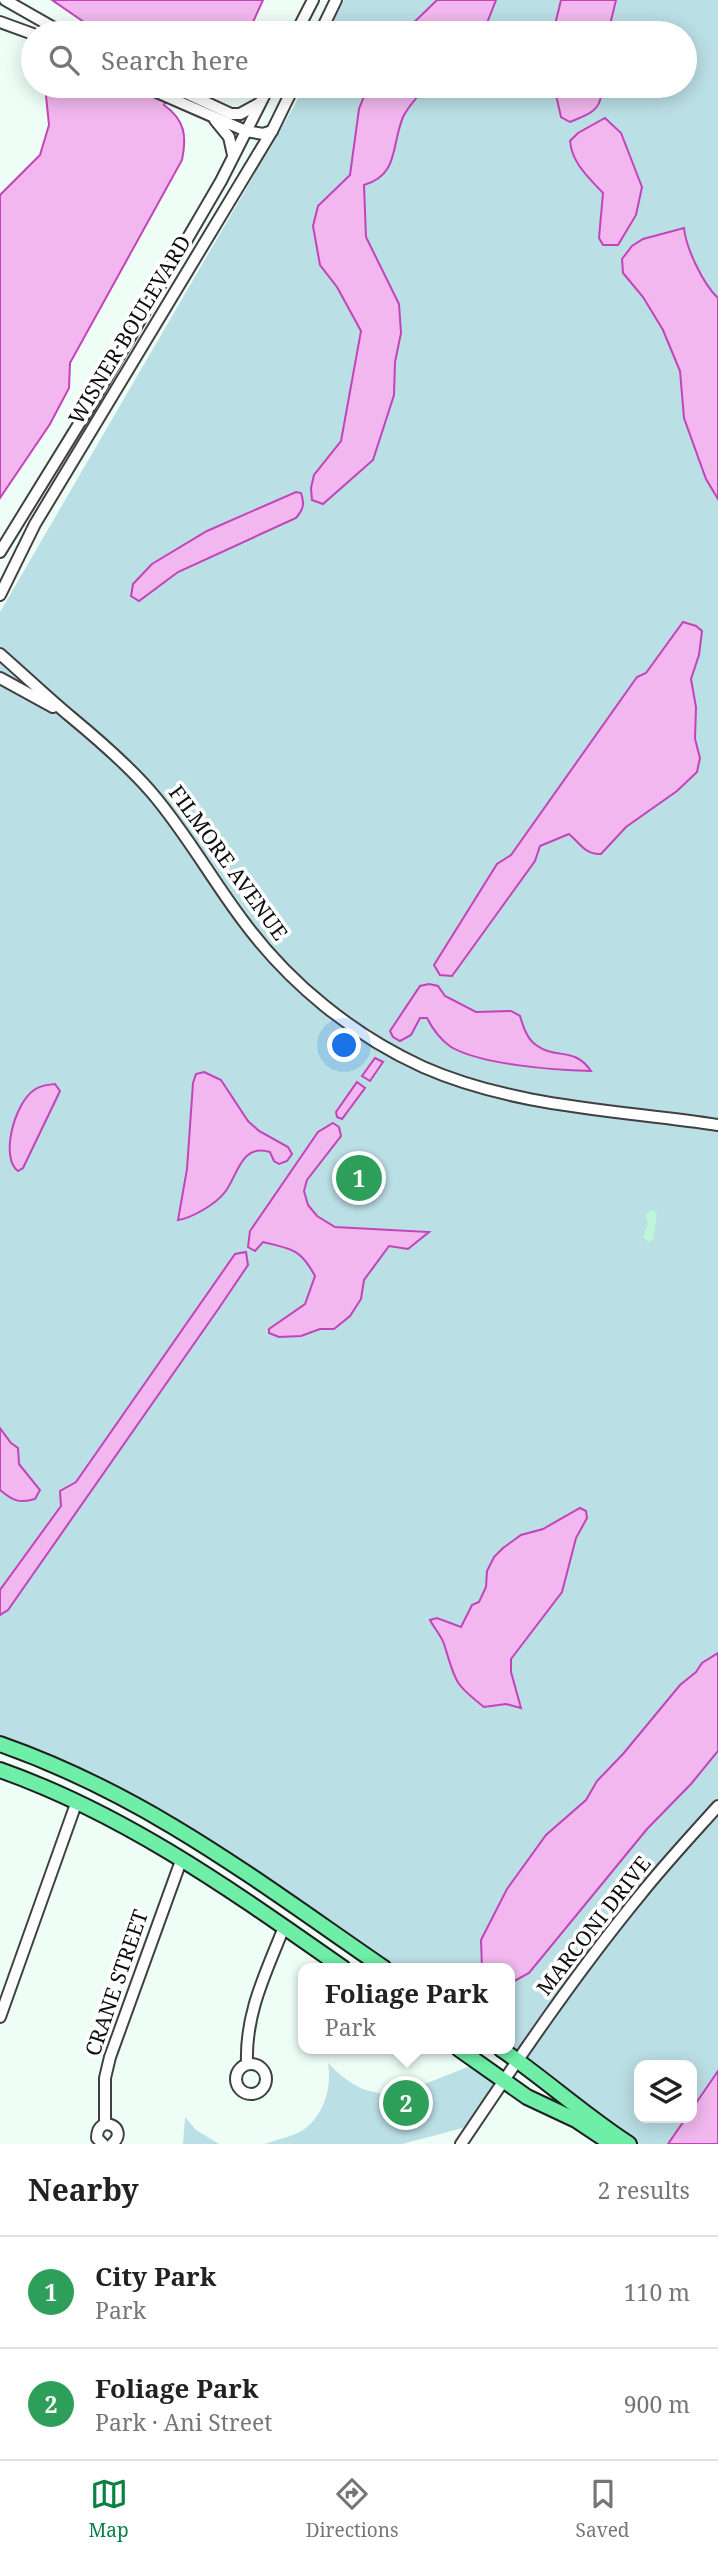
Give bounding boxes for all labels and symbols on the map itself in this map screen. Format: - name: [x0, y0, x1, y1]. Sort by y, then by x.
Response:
- street label: WISNER BOULEVARD: [62, 230, 197, 429]
- street label: FILMORE AVENUE: [163, 779, 295, 946]
- your location: [327, 1028, 361, 1062]
- pin: 1: [336, 1152, 382, 1204]
- street label: MARCONI DRIVE: [530, 1850, 656, 2001]
- street label: CRANE STREET: [78, 1906, 154, 2059]
- pin: 2: [383, 2077, 429, 2129]

